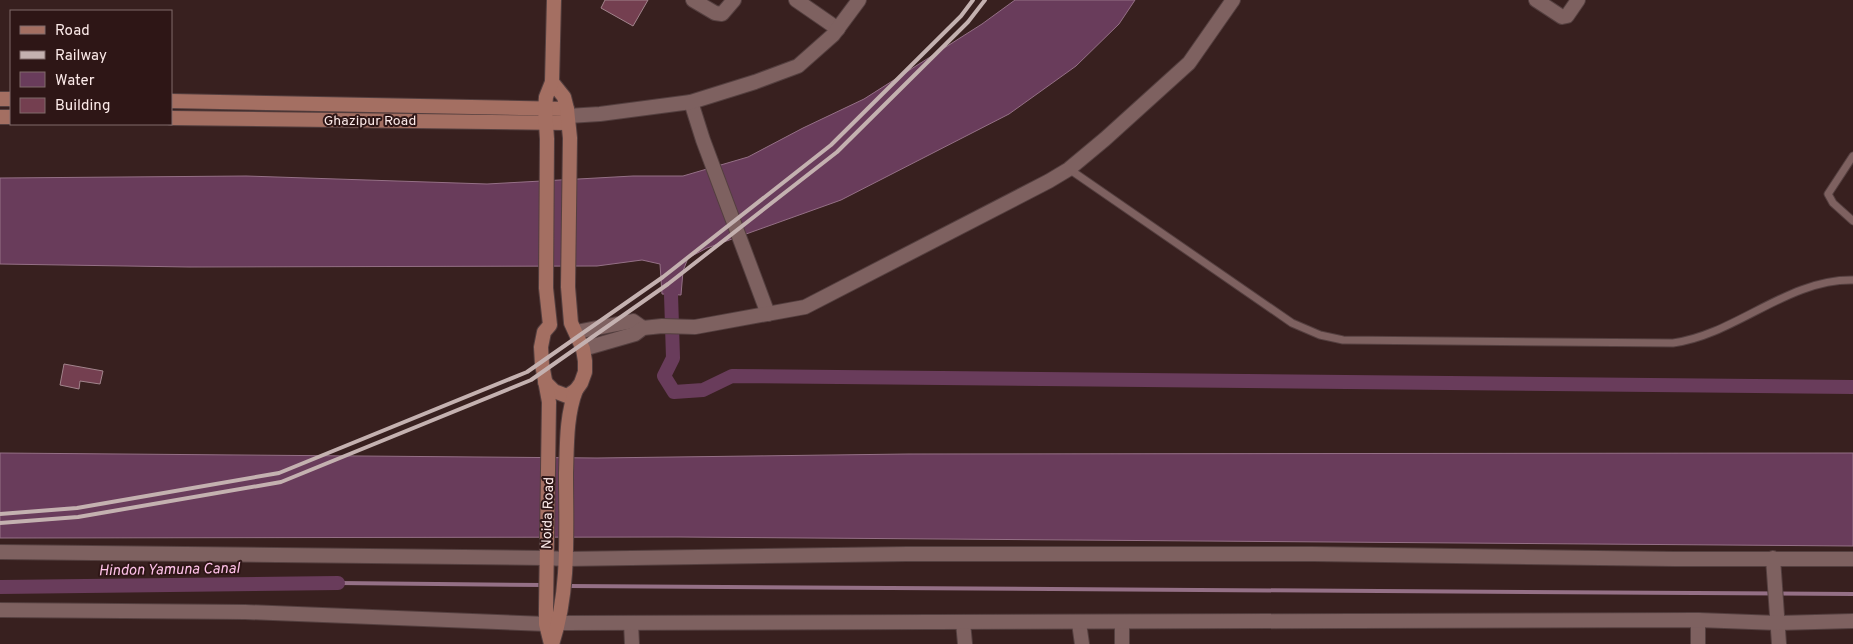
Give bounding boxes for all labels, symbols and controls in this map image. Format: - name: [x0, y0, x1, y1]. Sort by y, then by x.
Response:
- legend: [10, 10, 172, 125]
- text: Road: [55, 22, 90, 41]
- text: Railway: [55, 47, 107, 66]
- text: Water: [55, 72, 95, 91]
- text: Building: [55, 97, 110, 116]
- street label: Ghazipur Road: [324, 113, 416, 130]
- street label: Noida Road: [539, 477, 558, 549]
- water label: Hindon Yamuna Canal: [98, 560, 241, 581]

